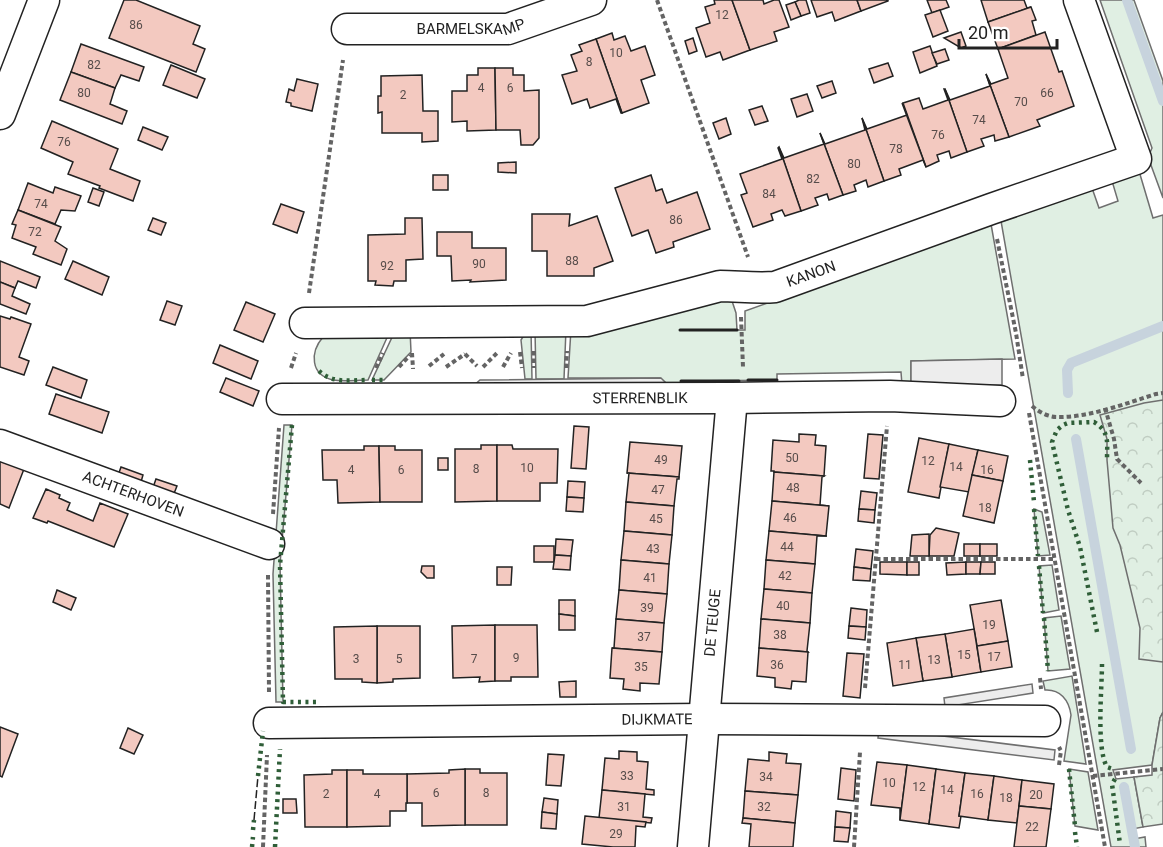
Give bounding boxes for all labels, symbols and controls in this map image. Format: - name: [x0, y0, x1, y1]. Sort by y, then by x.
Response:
- house number: 12: [715, 8, 729, 22]
- scale bar: [959, 12, 1056, 50]
- street label: BARMELSKAMP: [417, 15, 527, 39]
- house number: 86: [129, 18, 143, 32]
- text: 20 m: [968, 22, 1008, 43]
- house number: 10: [609, 46, 623, 60]
- house number: 8: [586, 55, 593, 69]
- house number: 82: [87, 58, 101, 72]
- house number: 4: [478, 81, 485, 95]
- house number: 6: [507, 81, 514, 95]
- house number: 80: [77, 86, 91, 100]
- house number: 66: [1040, 86, 1054, 100]
- house number: 2: [400, 88, 407, 102]
- house number: 70: [1014, 95, 1028, 109]
- house number: 74: [972, 113, 986, 127]
- house number: 76: [931, 128, 945, 142]
- house number: 76: [57, 135, 71, 149]
- house number: 78: [889, 142, 903, 156]
- house number: 80: [847, 157, 861, 171]
- house number: 82: [806, 172, 820, 186]
- house number: 84: [762, 187, 776, 201]
- house number: 74: [34, 197, 48, 211]
- house number: 86: [669, 213, 683, 227]
- house number: 72: [28, 225, 42, 239]
- house number: 88: [565, 254, 579, 268]
- house number: 90: [472, 257, 486, 271]
- street label: KANON: [784, 257, 838, 291]
- house number: 92: [380, 259, 394, 273]
- street label: STERRENBLIK: [592, 389, 688, 407]
- house number: 50: [785, 451, 799, 465]
- house number: 49: [654, 453, 668, 467]
- house number: 12: [921, 454, 935, 468]
- house number: 14: [949, 460, 963, 474]
- house number: 10: [520, 461, 534, 475]
- house number: 8: [473, 462, 480, 476]
- house number: 4: [348, 463, 355, 477]
- house number: 6: [398, 463, 405, 477]
- house number: 16: [980, 463, 994, 477]
- street label: ACHTERHOVEN: [80, 467, 186, 521]
- house number: 48: [786, 481, 800, 495]
- house number: 47: [651, 483, 665, 497]
- house number: 18: [978, 501, 992, 515]
- house number: 46: [783, 511, 797, 525]
- house number: 45: [649, 512, 663, 526]
- house number: 44: [780, 540, 794, 554]
- house number: 43: [646, 542, 660, 556]
- house number: 42: [778, 569, 792, 583]
- house number: 41: [643, 571, 657, 585]
- street label: DE TEUGE: [701, 588, 724, 657]
- house number: 40: [776, 599, 790, 613]
- house number: 39: [640, 601, 654, 615]
- house number: 19: [982, 618, 996, 632]
- house number: 38: [773, 628, 787, 642]
- house number: 37: [637, 630, 651, 644]
- house number: 15: [957, 648, 971, 662]
- house number: 17: [987, 650, 1001, 664]
- house number: 9: [513, 651, 519, 665]
- house number: 3: [353, 652, 359, 666]
- house number: 5: [396, 652, 403, 666]
- house number: 7: [471, 652, 478, 666]
- house number: 13: [927, 653, 941, 667]
- house number: 36: [770, 658, 784, 672]
- house number: 11: [898, 658, 912, 672]
- house number: 35: [634, 660, 648, 674]
- street label: DIJKMATE: [621, 710, 693, 729]
- house number: 33: [620, 769, 634, 783]
- house number: 34: [759, 770, 773, 784]
- house number: 10: [882, 776, 896, 790]
- house number: 12: [912, 780, 926, 794]
- house number: 14: [940, 783, 954, 797]
- house number: 6: [433, 786, 440, 800]
- house number: 8: [483, 786, 490, 800]
- house number: 2: [323, 787, 330, 801]
- house number: 4: [374, 787, 381, 801]
- house number: 16: [970, 787, 984, 801]
- house number: 20: [1029, 788, 1043, 802]
- house number: 18: [999, 791, 1013, 805]
- house number: 31: [617, 800, 631, 814]
- house number: 32: [757, 800, 771, 814]
- house number: 22: [1025, 820, 1039, 834]
- house number: 29: [609, 827, 623, 841]

